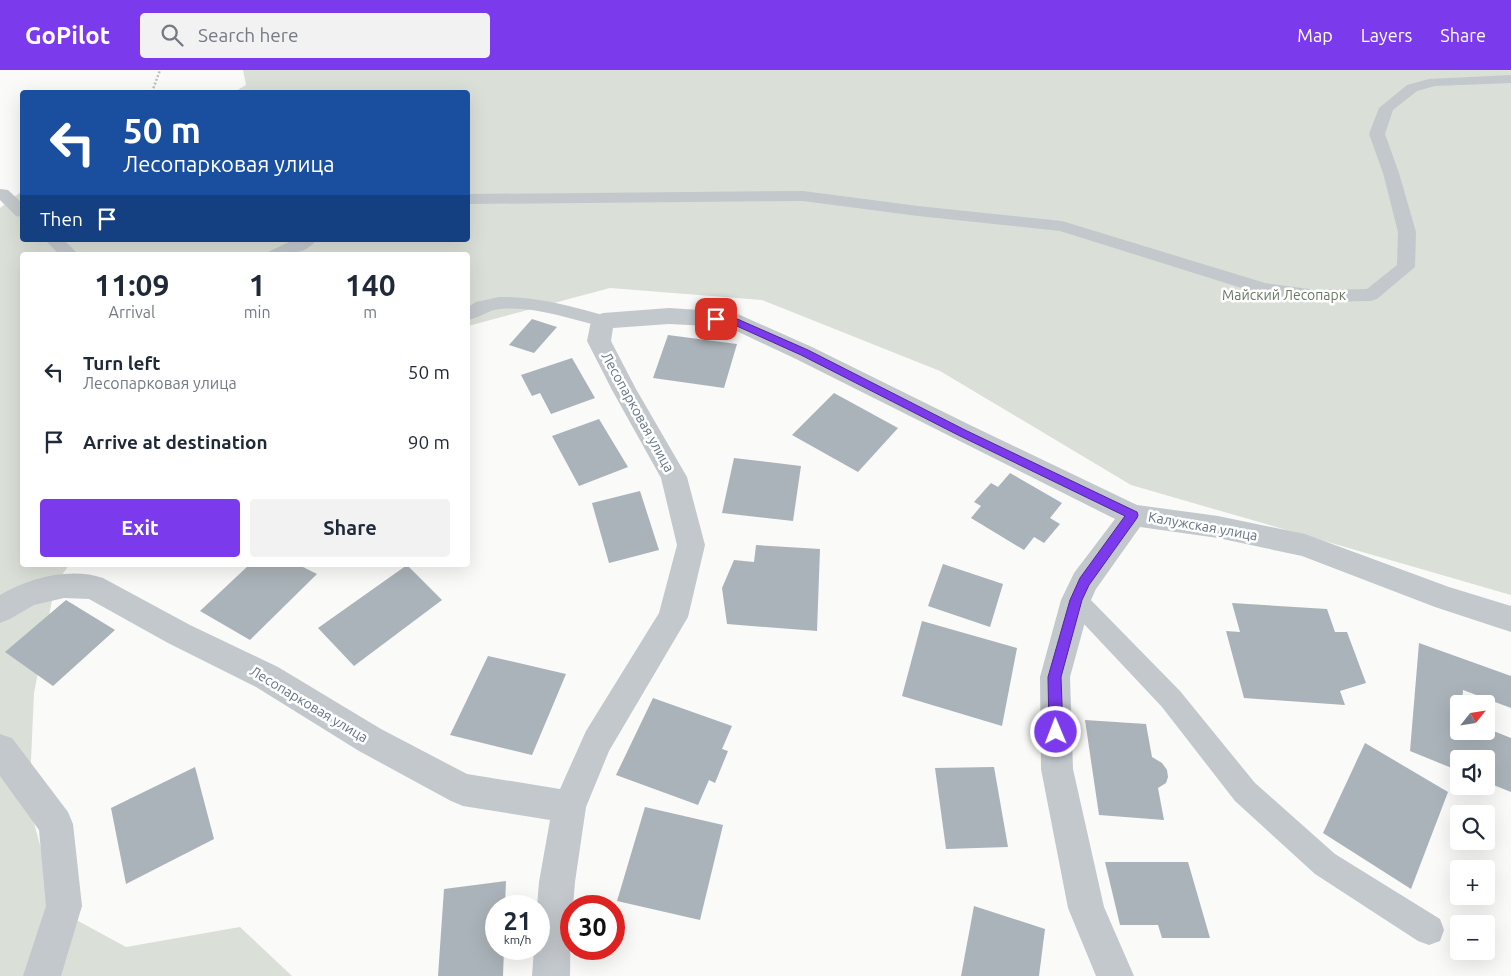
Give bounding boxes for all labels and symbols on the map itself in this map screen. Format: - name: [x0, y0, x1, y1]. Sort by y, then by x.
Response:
- park label: Майский Лесопарк: [1222, 287, 1346, 303]
- pin: [695, 298, 737, 340]
- street label: Лесопарковая улица: [598, 349, 678, 475]
- street label: Калужская улица: [1147, 509, 1259, 543]
- street label: Лесопарковая улица: [247, 662, 371, 746]
- north arrow: [1450, 695, 1495, 740]
- position arrow: [1029, 705, 1081, 757]
- speed limit sign: 30: [560, 895, 625, 960]

